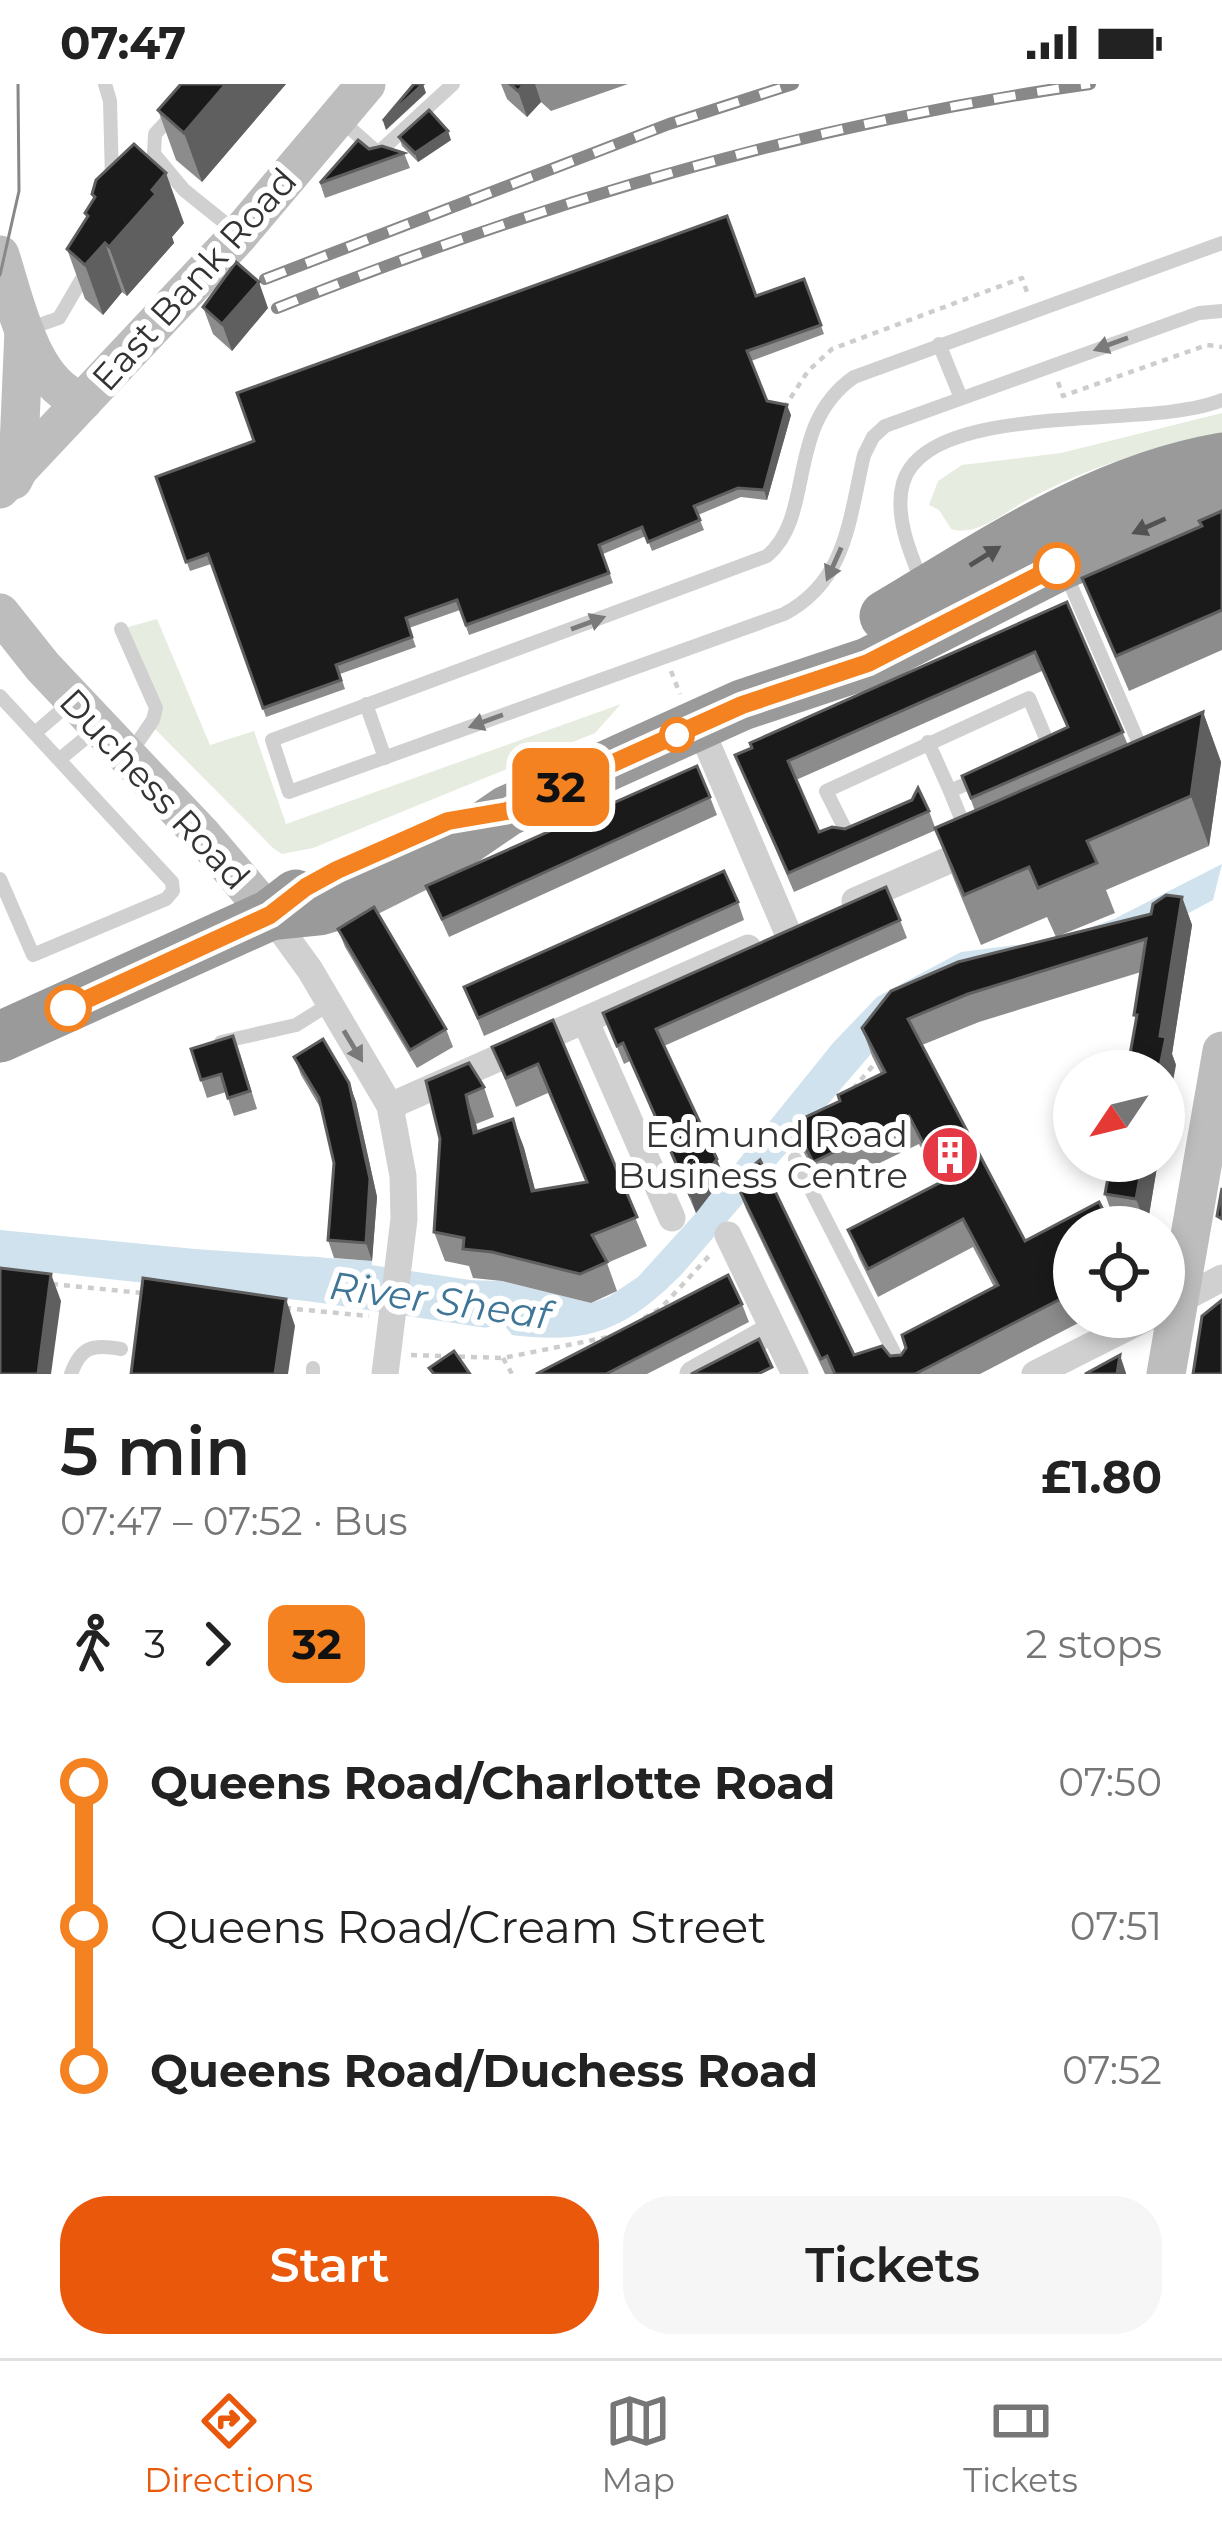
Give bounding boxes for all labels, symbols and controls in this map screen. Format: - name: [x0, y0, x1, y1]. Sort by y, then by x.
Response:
- text: 07:47: [60, 15, 186, 70]
- street label: East Bank Road: [82, 159, 306, 399]
- one-way arrow: [1093, 336, 1129, 354]
- one-way arrow: [1132, 516, 1167, 536]
- unlabelled marker: [1035, 544, 1079, 588]
- one-way arrow: [968, 546, 1002, 567]
- one-way arrow: [823, 547, 843, 582]
- one-way arrow: [571, 613, 607, 632]
- street label: Duchess Road: [51, 679, 259, 899]
- one-way arrow: [468, 713, 504, 731]
- unlabelled marker: [661, 719, 693, 751]
- line badge: 32: [507, 748, 615, 826]
- text: 32: [536, 761, 586, 813]
- unlabelled marker: [46, 986, 90, 1030]
- one-way arrow: [342, 1029, 363, 1063]
- north arrow: [1053, 1050, 1185, 1182]
- map controls: [1053, 1050, 1185, 1338]
- place label: Edmund Road Business Centre: [618, 1112, 908, 1197]
- building icon: Edmund Road Business Centre: [919, 1124, 981, 1186]
- button: locate: [1053, 1206, 1185, 1338]
- water label: River Sheaf: [327, 1261, 559, 1340]
- text: 5 min: [60, 1411, 251, 1492]
- text: £1.80: [1041, 1449, 1162, 1504]
- text: 07:47 – 07:52 · Bus: [60, 1497, 408, 1545]
- icon: walk: [60, 1611, 126, 1677]
- icon: forward: [184, 1611, 250, 1677]
- text: 32: [292, 1618, 341, 1670]
- text: 3: [144, 1620, 166, 1668]
- text: 2 stops: [1026, 1620, 1162, 1668]
- text: Queens Road/Charlotte Road: [150, 1755, 835, 1810]
- text: 07:50: [1058, 1758, 1162, 1806]
- text: Queens Road/Cream Street: [150, 1899, 766, 1954]
- text: 07:51: [1070, 1902, 1162, 1950]
- text: Queens Road/Duchess Road: [150, 2043, 818, 2098]
- text: 07:52: [1062, 2046, 1162, 2094]
- button: Start: [60, 2196, 599, 2334]
- button: Tickets: [623, 2196, 1162, 2334]
- tab: Directions: [144, 2388, 313, 2500]
- tab: Map: [602, 2388, 675, 2500]
- tab: Tickets: [963, 2388, 1078, 2500]

